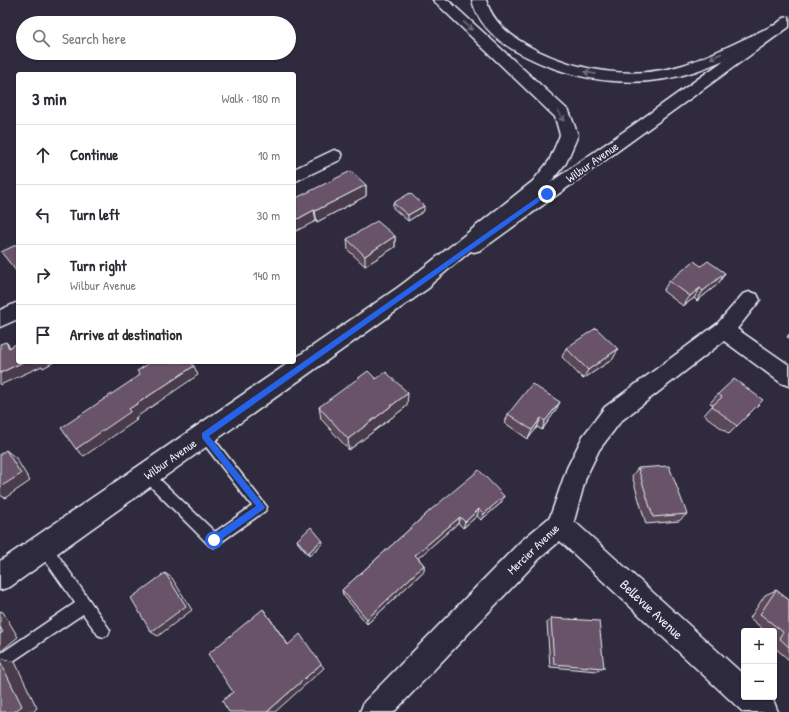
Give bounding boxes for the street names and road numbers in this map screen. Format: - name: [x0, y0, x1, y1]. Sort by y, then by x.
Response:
- street label: Wilbur Avenue: [562, 137, 622, 186]
- street label: Wilbur Avenue: [140, 434, 200, 483]
- street label: Mercier Avenue: [503, 520, 563, 578]
- street label: Bellevue Avenue: [616, 575, 688, 643]

